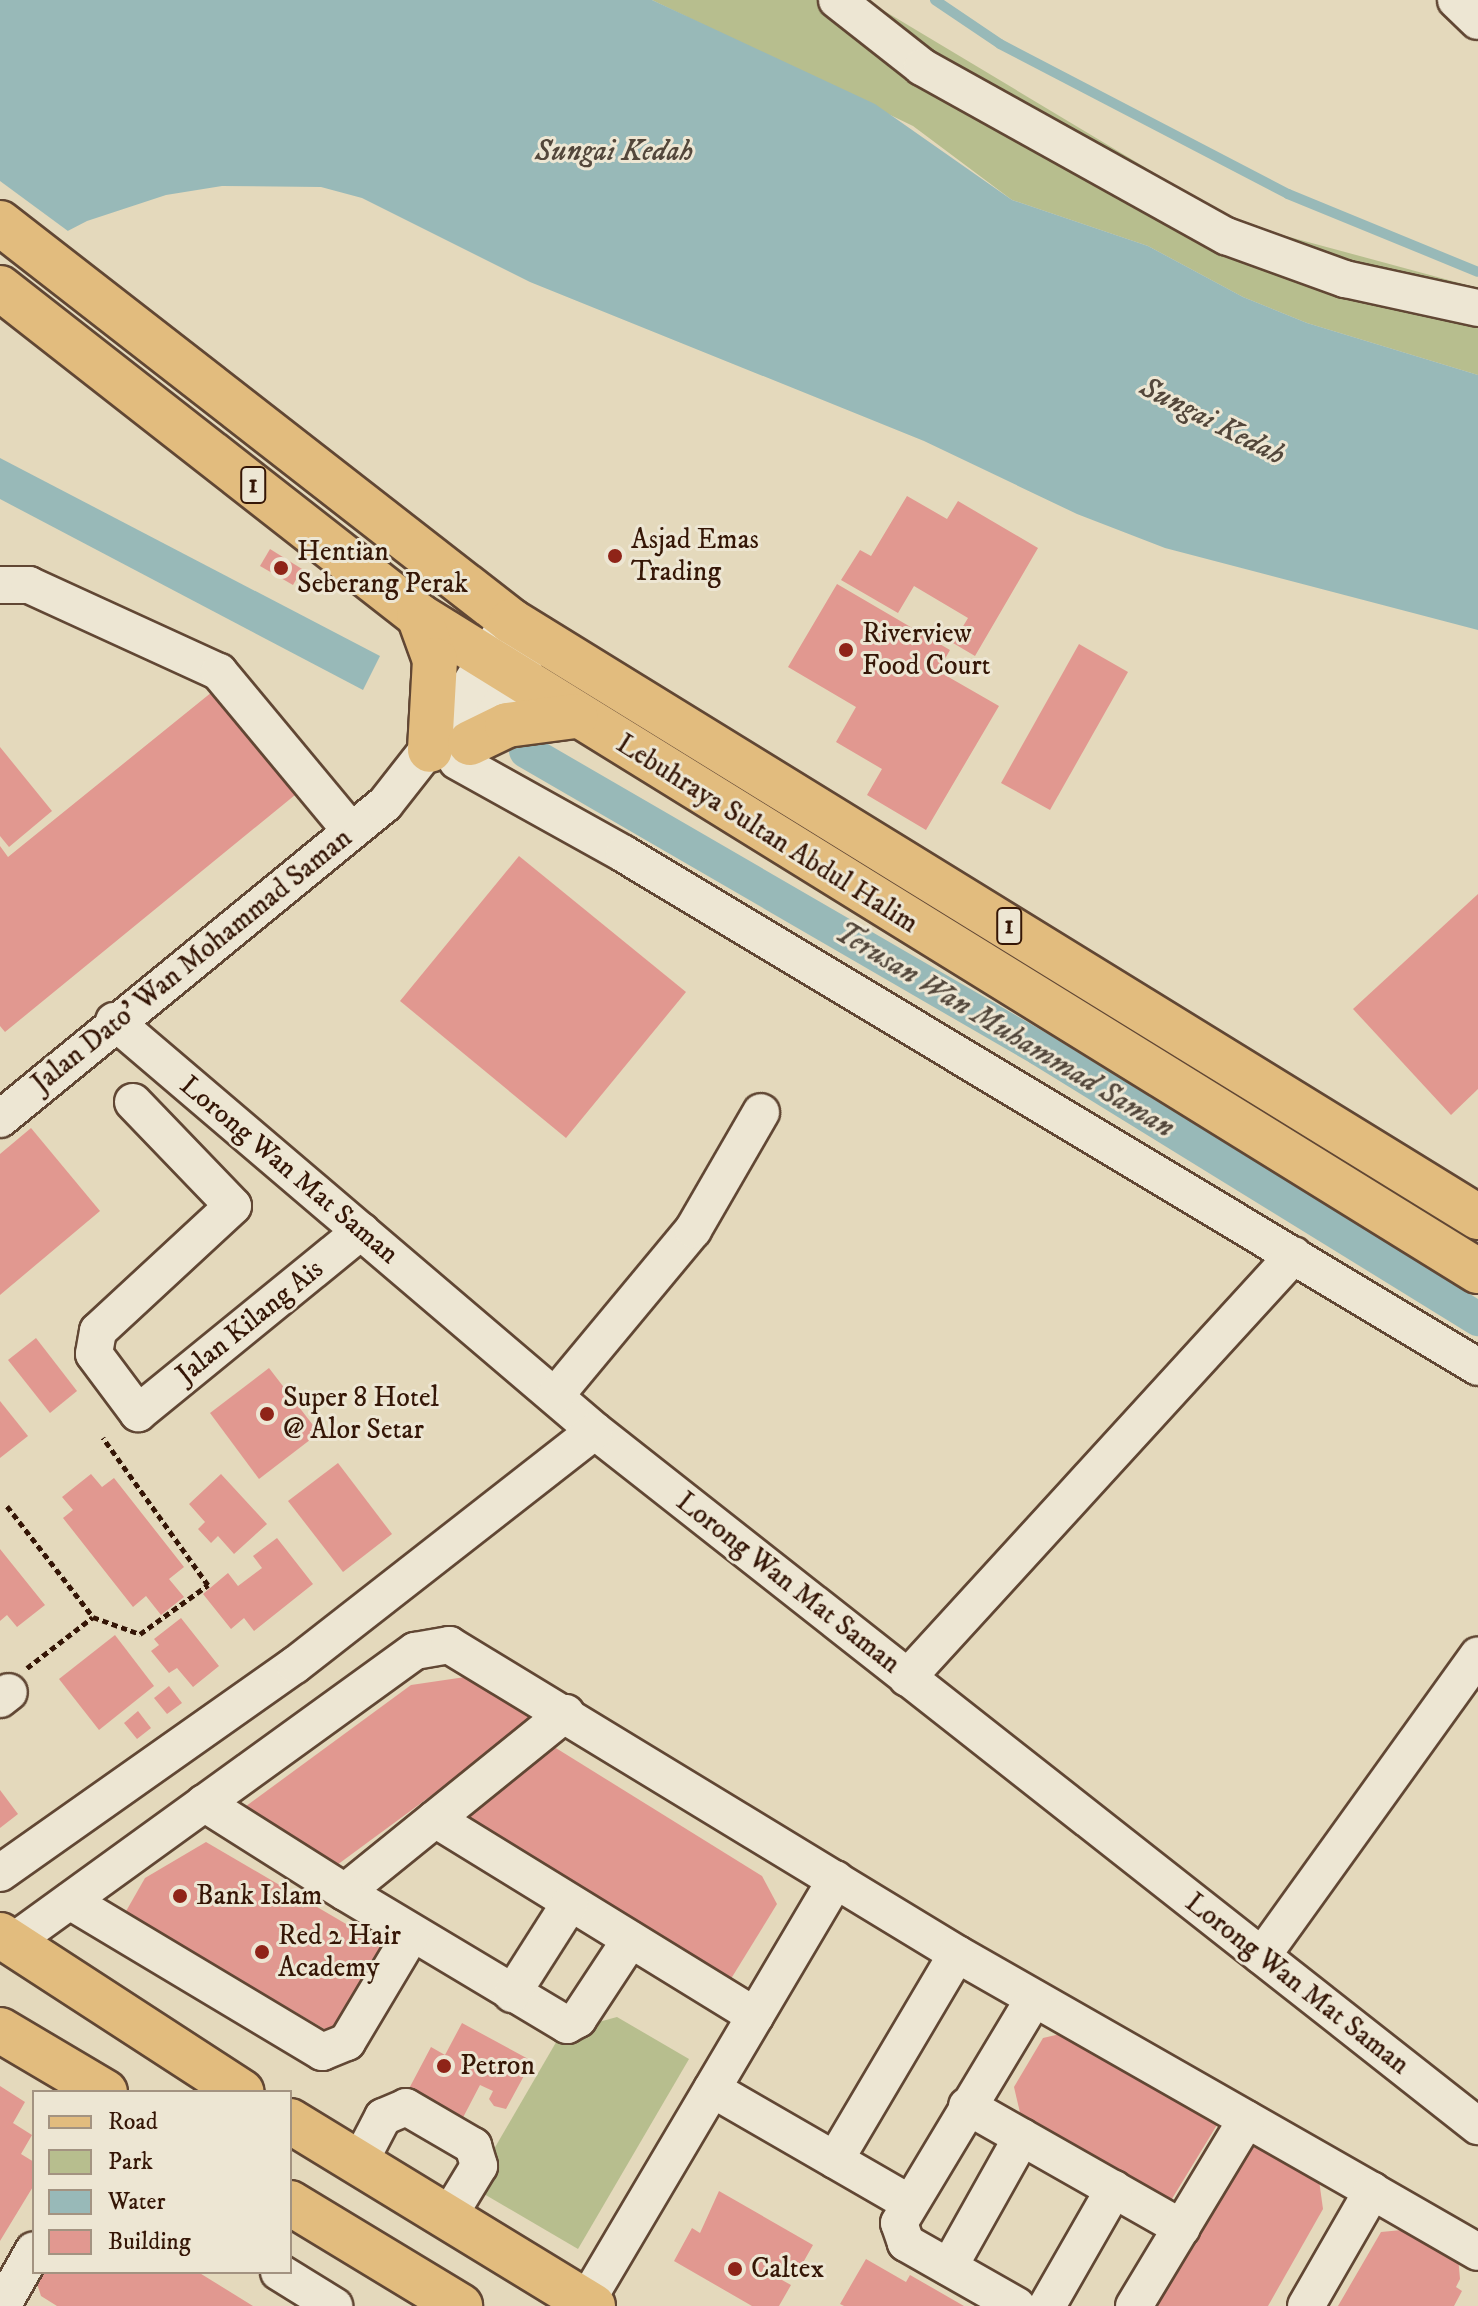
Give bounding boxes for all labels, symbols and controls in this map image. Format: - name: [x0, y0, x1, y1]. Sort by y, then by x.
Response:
- water label: Sungai Kedah: [535, 134, 693, 170]
- water label: Sungai Kedah: [1133, 370, 1291, 474]
- road number: 1: [239, 463, 267, 507]
- place label: Asjad Emas Trading: [631, 523, 759, 589]
- place label: Hentian Seberang Perak: [297, 535, 468, 601]
- marker: Asjad Emas Trading: [606, 547, 624, 565]
- marker: Hentian Seberang Perak: [272, 559, 290, 577]
- place label: Riverview Food Court: [862, 617, 991, 683]
- marker: Riverview Food Court: [837, 641, 855, 659]
- street label: Lebuhraya Sultan Abdul Halim: [610, 727, 924, 941]
- street label: Jalan Dato' Wan Mohammad Saman: [25, 822, 359, 1100]
- road number: 1: [995, 904, 1023, 948]
- water label: Terusan Wan Muhammad Saman: [828, 915, 1180, 1147]
- street label: Lorong Wan Mat Saman: [173, 1069, 405, 1271]
- street label: Jalan Kilang Ais: [170, 1253, 330, 1391]
- place label: Super 8 Hotel @ Alor Setar: [283, 1381, 439, 1447]
- marker: Super 8 Hotel @ Alor Setar: [258, 1405, 276, 1423]
- street label: Lorong Wan Mat Saman: [669, 1485, 907, 1681]
- place label: Bank Islam: [196, 1879, 322, 1913]
- street label: Lorong Wan Mat Saman: [1178, 1886, 1416, 2082]
- marker: Bank Islam: [171, 1887, 189, 1905]
- place label: Red 2 Hair Academy: [278, 1919, 401, 1985]
- marker: Red 2 Hair Academy: [253, 1943, 271, 1961]
- place label: Petron: [460, 2049, 535, 2083]
- marker: Petron: [435, 2057, 453, 2075]
- legend: [32, 2090, 292, 2274]
- text: Road: [108, 2107, 158, 2137]
- text: Park: [108, 2147, 153, 2177]
- text: Water: [108, 2187, 165, 2217]
- text: Building: [108, 2227, 191, 2257]
- place label: Caltex: [751, 2252, 824, 2286]
- marker: Caltex: [726, 2260, 744, 2278]

